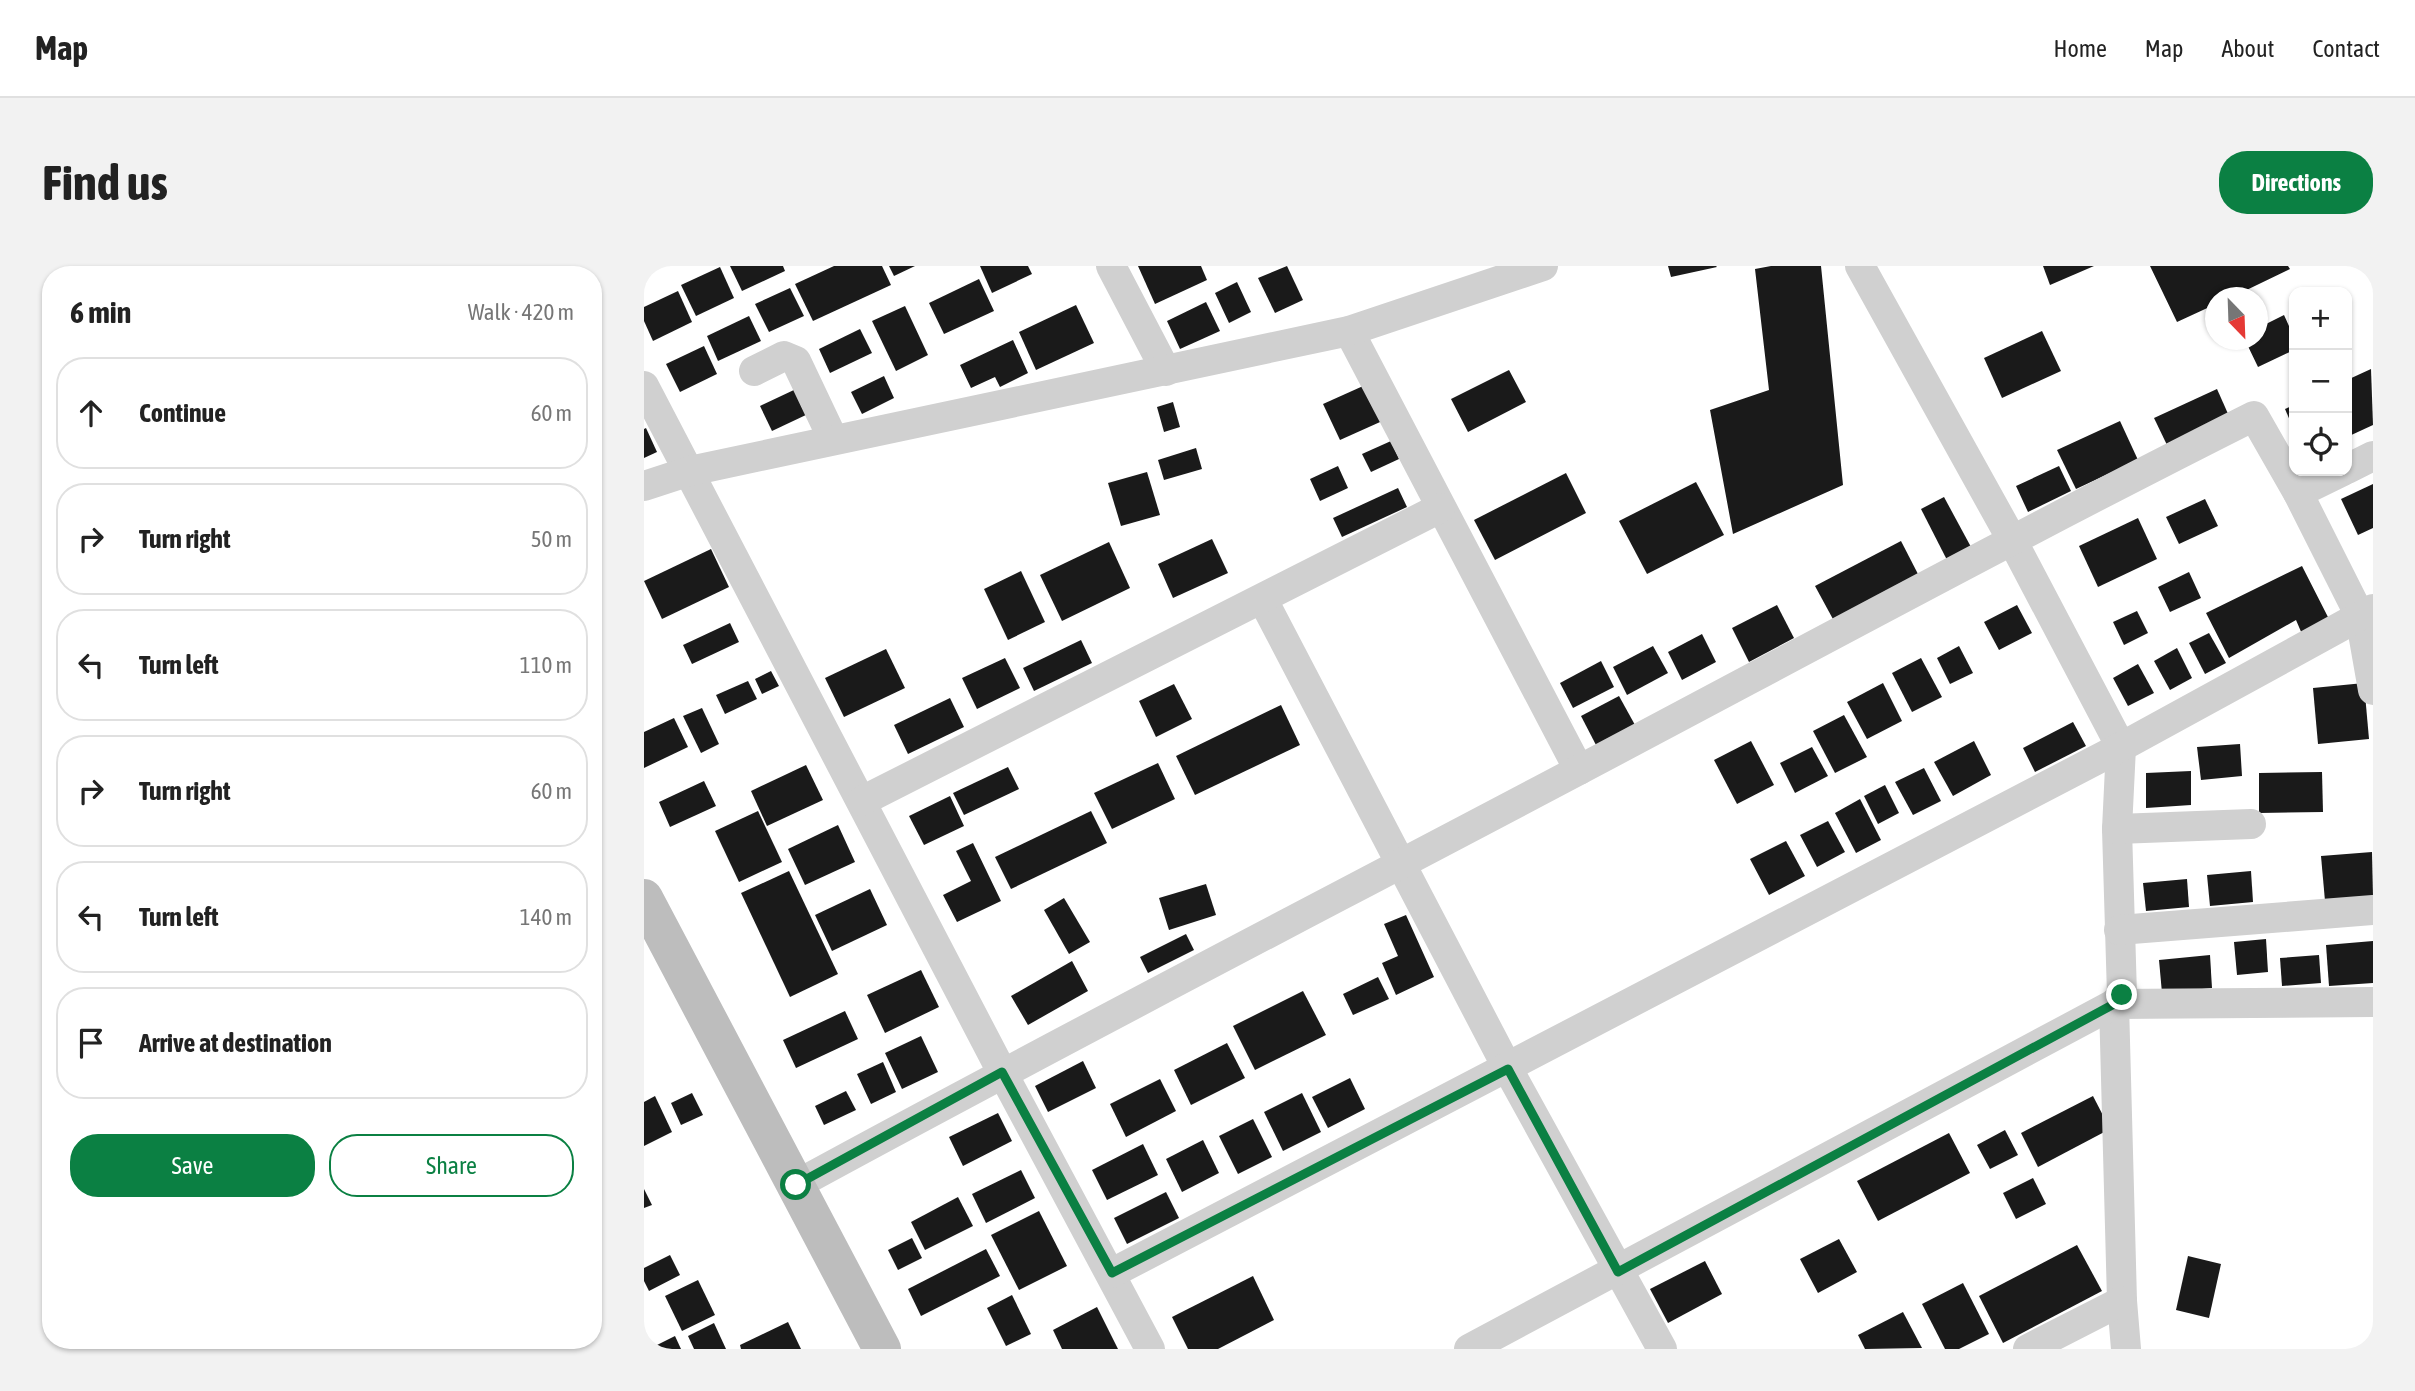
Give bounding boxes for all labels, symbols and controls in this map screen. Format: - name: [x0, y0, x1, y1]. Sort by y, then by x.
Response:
- text: Map: [35, 29, 88, 67]
- text: Home: [2053, 35, 2107, 62]
- text: Map: [2145, 35, 2183, 62]
- text: About: [2221, 35, 2274, 62]
- text: Contact: [2312, 35, 2380, 62]
- button: Directions: [2219, 151, 2373, 214]
- text: Find us: [42, 154, 168, 210]
- north arrow: [2205, 287, 2268, 350]
- map controls: [2289, 287, 2352, 476]
- button: +: [2289, 287, 2352, 350]
- text: 6 min: [70, 295, 131, 329]
- text: Walk · 420 m: [468, 299, 574, 325]
- button: −: [2289, 350, 2352, 413]
- icon: ahead: [72, 394, 110, 432]
- text: Continue: [139, 398, 226, 428]
- text: 60 m: [531, 400, 572, 426]
- button: locate: [2289, 413, 2352, 476]
- icon: right: [72, 520, 110, 558]
- text: Turn right: [139, 524, 230, 554]
- text: 50 m: [531, 526, 572, 552]
- icon: left: [72, 646, 110, 684]
- text: Turn left: [139, 650, 219, 680]
- text: 110 m: [520, 652, 572, 678]
- icon: right: [72, 772, 110, 810]
- text: Turn right: [139, 776, 230, 806]
- text: 60 m: [531, 778, 572, 804]
- icon: left: [72, 898, 110, 936]
- text: Turn left: [139, 902, 219, 932]
- text: 140 m: [520, 904, 572, 930]
- route end: [2106, 979, 2137, 1010]
- icon: arrive: [72, 1024, 110, 1062]
- text: Arrive at destination: [139, 1028, 332, 1058]
- button: Save: [70, 1134, 315, 1197]
- button: Share: [329, 1134, 574, 1197]
- route start: [780, 1169, 811, 1200]

